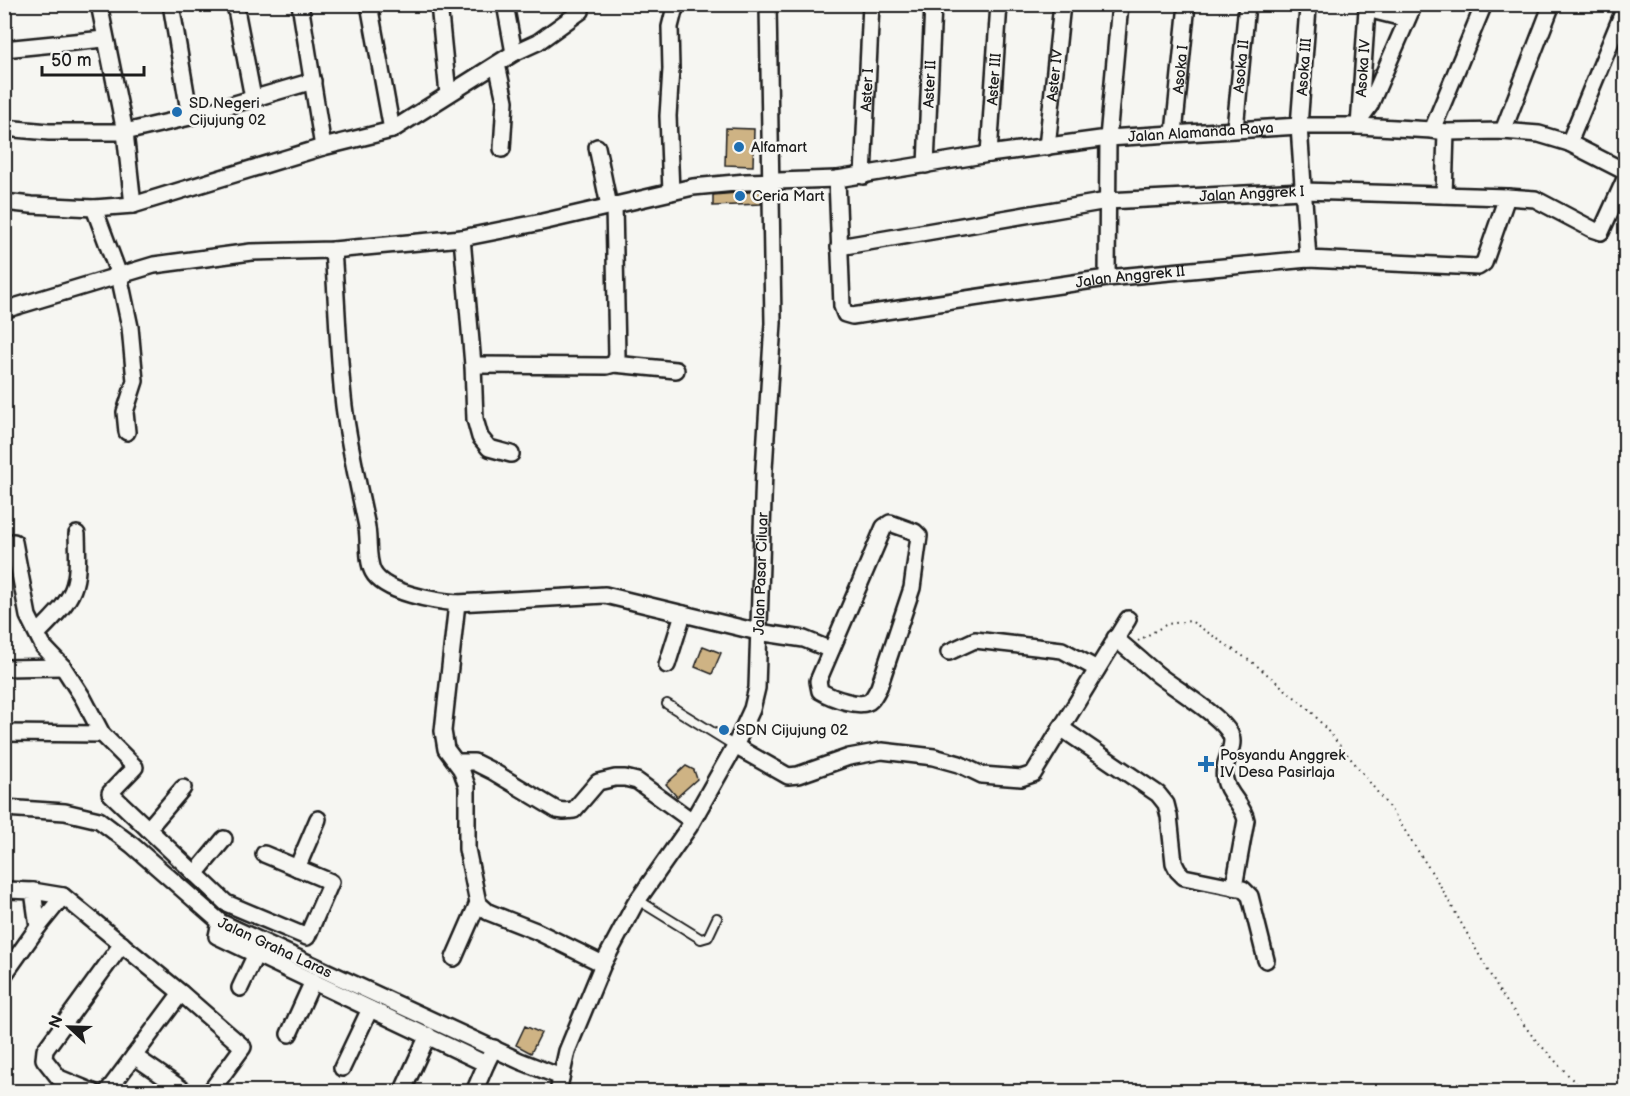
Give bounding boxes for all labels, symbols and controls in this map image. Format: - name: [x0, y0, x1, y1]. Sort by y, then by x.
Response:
- street label: Asoka III: [1293, 37, 1316, 97]
- street label: Asoka II: [1230, 38, 1254, 94]
- street label: Asoka IV: [1352, 38, 1375, 98]
- scale bar: [42, 39, 144, 77]
- street label: Asoka I: [1169, 44, 1193, 95]
- street label: Aster IV: [1043, 48, 1067, 103]
- text: 50 m: [51, 50, 92, 71]
- street label: Aster III: [983, 52, 1006, 106]
- street label: Aster II: [919, 59, 941, 108]
- street label: Aster I: [857, 68, 878, 112]
- place label: SD Negeri Cijujung 02: [189, 94, 266, 130]
- marker: SD Negeri Cijujung 02: [170, 105, 184, 119]
- street label: Jalan Alamanda Raya: [1127, 119, 1274, 147]
- place label: Alfamart: [751, 138, 808, 157]
- marker: Alfamart: [732, 140, 746, 154]
- street label: Jalan Anggrek I: [1199, 182, 1305, 206]
- place label: Ceria Mart: [752, 187, 825, 206]
- marker: Ceria Mart: [733, 189, 747, 203]
- street label: Jalan Anggrek II: [1074, 262, 1186, 293]
- street label: Jalan Pasar Ciluar: [750, 511, 773, 635]
- place label: SDN Cijujung 02: [736, 721, 848, 740]
- marker: SDN Cijujung 02: [717, 723, 731, 737]
- place label: Posyandu Anggrek IV Desa Pasirlaja: [1220, 746, 1346, 782]
- marker: Posyandu Anggrek IV Desa Pasirlaja: [1197, 755, 1215, 773]
- street label: Jalan Graha Laras: [215, 913, 335, 983]
- north arrow: [39, 997, 99, 1057]
- text: N: [45, 1013, 68, 1031]

